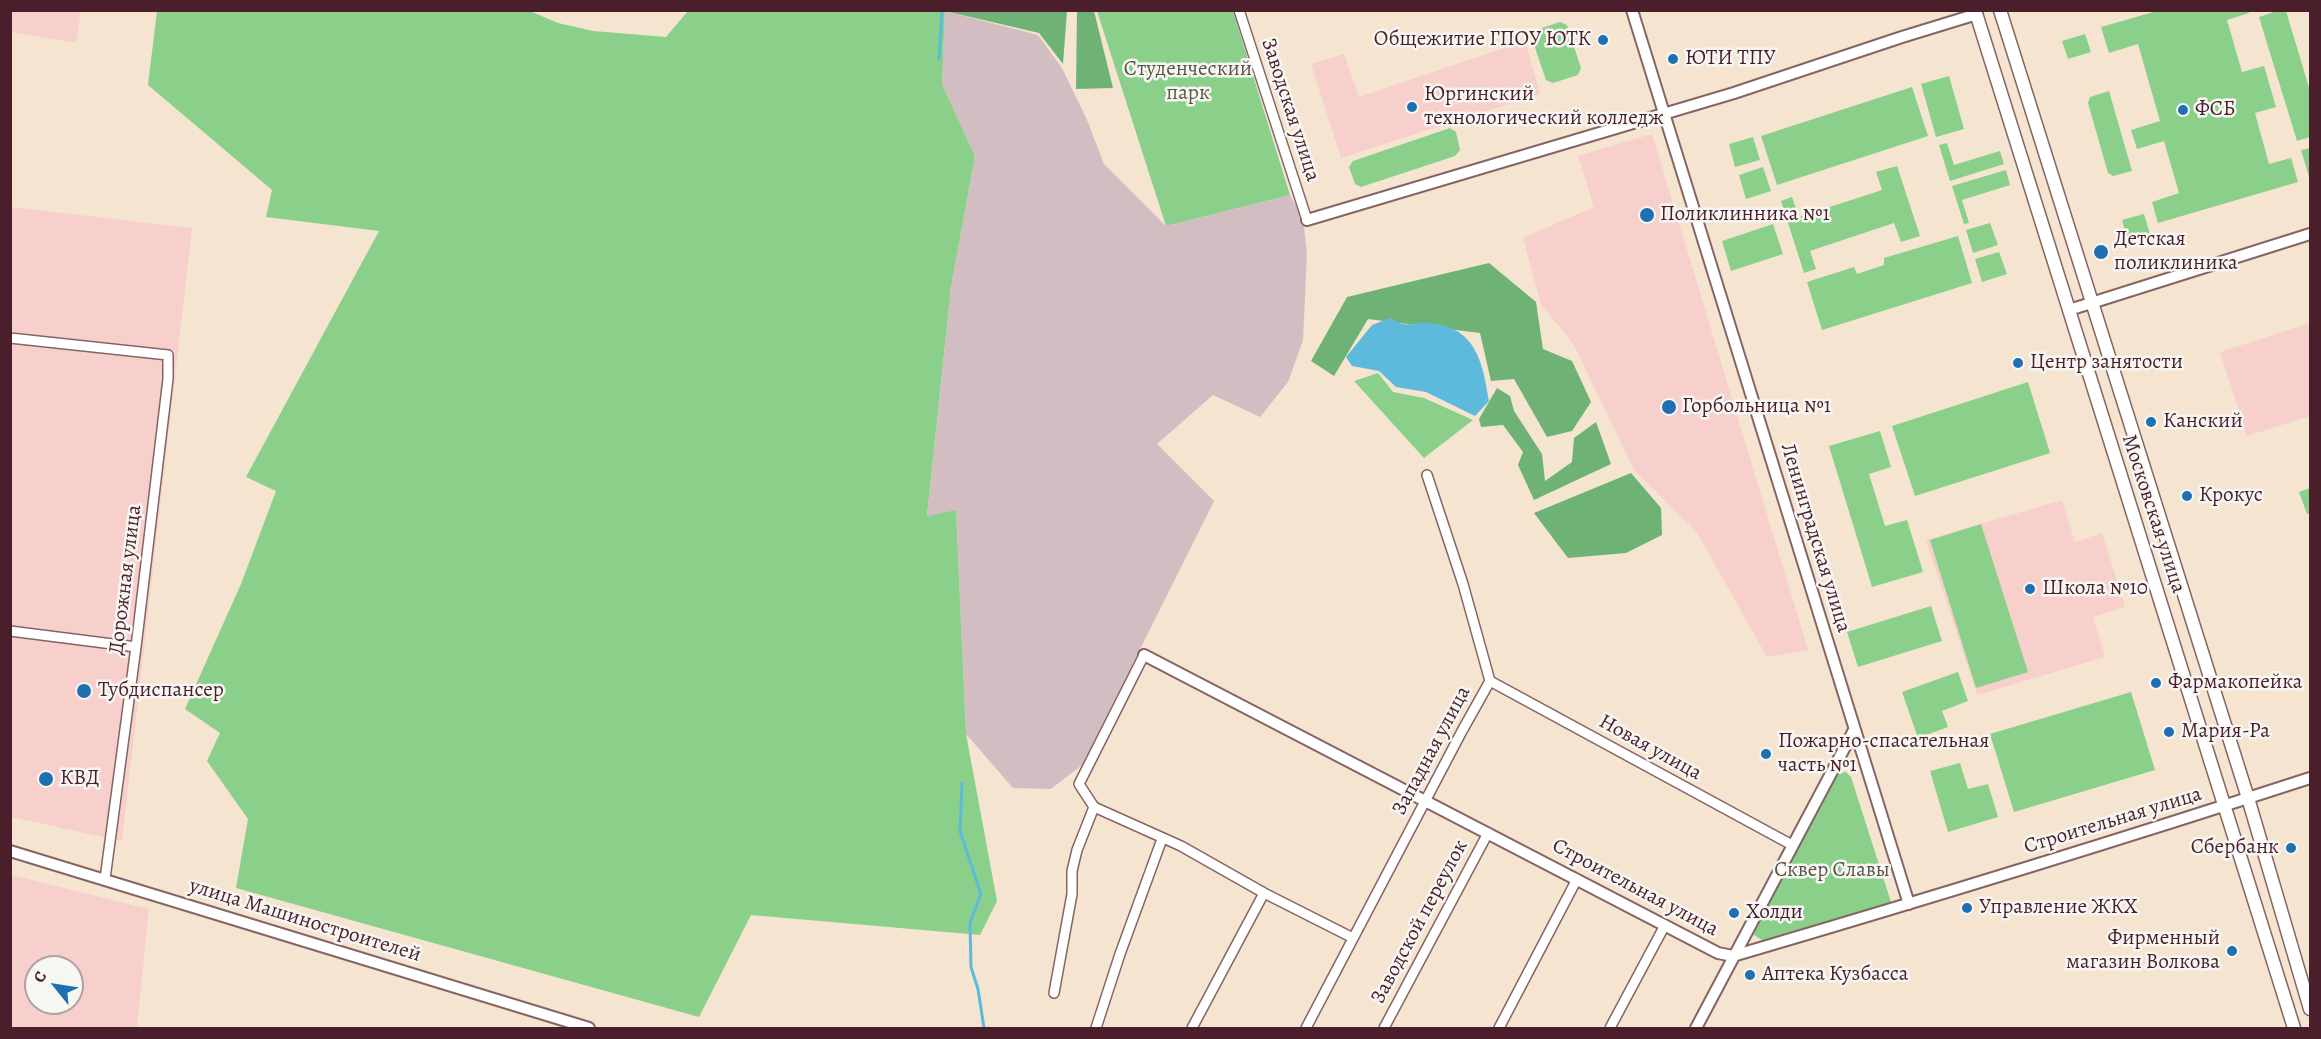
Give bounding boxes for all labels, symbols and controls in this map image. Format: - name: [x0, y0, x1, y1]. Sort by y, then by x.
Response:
- place label: Общежитие ГПОУ ЮТК: [1374, 27, 1591, 53]
- marker: Общежитие ГПОУ ЮТК: [1596, 33, 1610, 47]
- street label: Заводская улица: [1255, 35, 1325, 185]
- place label: ЮТИ ТПУ: [1685, 46, 1776, 72]
- marker: ЮТИ ТПУ: [1666, 52, 1680, 66]
- park label: Студенческий парк: [1124, 57, 1252, 107]
- place label: Юргинский технологический колледж: [1424, 82, 1664, 132]
- place label: ФСБ: [2195, 97, 2235, 123]
- marker: Юргинский технологический колледж: [1405, 100, 1419, 114]
- marker: ФСБ: [2176, 103, 2190, 117]
- place label: Поликлинника №1: [1660, 202, 1830, 228]
- marker: Поликлинника №1: [1638, 206, 1656, 224]
- place label: Детская поликлиника: [2114, 227, 2238, 277]
- marker: Детская поликлиника: [2092, 243, 2110, 261]
- place label: Центр занятости: [2030, 350, 2183, 376]
- marker: Центр занятости: [2011, 356, 2025, 370]
- place label: Горбольница №1: [1682, 394, 1831, 420]
- marker: Горбольница №1: [1660, 398, 1678, 416]
- place label: Канский: [2163, 409, 2243, 435]
- marker: Канский: [2144, 415, 2158, 429]
- street label: Московская улица: [2115, 431, 2191, 597]
- street label: Ленинградская улица: [1774, 440, 1856, 636]
- place label: Крокус: [2199, 483, 2263, 509]
- marker: Крокус: [2180, 489, 2194, 503]
- street label: Дорожная улица: [104, 504, 148, 656]
- place label: Школа №10: [2042, 576, 2148, 602]
- marker: Школа №10: [2023, 582, 2037, 596]
- place label: Фармакопейка: [2168, 670, 2302, 696]
- marker: Фармакопейка: [2149, 676, 2163, 690]
- place label: Тубдиспансер: [98, 678, 224, 704]
- marker: Тубдиспансер: [75, 682, 93, 700]
- street label: Западная улица: [1387, 682, 1477, 820]
- street label: Новая улица: [1594, 709, 1706, 787]
- place label: Мария-Ра: [2181, 719, 2270, 745]
- marker: Мария-Ра: [2162, 725, 2176, 739]
- place label: Пожарно-спасательная часть №1: [1778, 729, 1989, 779]
- marker: Пожарно-спасательная часть №1: [1759, 747, 1773, 761]
- place label: КВД: [60, 766, 99, 792]
- marker: КВД: [37, 770, 55, 788]
- street label: Строительная улица: [2021, 782, 2205, 860]
- street label: Строительная улица: [1548, 834, 1722, 942]
- place label: Сбербанк: [2191, 835, 2279, 861]
- street label: Заводской переулок: [1366, 836, 1474, 1008]
- marker: Сбербанк: [2284, 841, 2298, 855]
- park label: Сквер Славы: [1774, 858, 1890, 884]
- street label: улица Машиностроителей: [186, 874, 424, 968]
- place label: Управление ЖКХ: [1979, 895, 2138, 921]
- place label: Холди: [1746, 900, 1803, 926]
- marker: Управление ЖКХ: [1960, 901, 1974, 915]
- marker: Холди: [1727, 906, 1741, 920]
- place label: Фирменный магазин Волкова: [2066, 926, 2220, 976]
- marker: Фирменный магазин Волкова: [2225, 944, 2239, 958]
- north arrow: [24, 955, 84, 1015]
- place label: Аптека Кузбасса: [1762, 962, 1908, 988]
- text: С: [28, 967, 52, 987]
- marker: Аптека Кузбасса: [1743, 968, 1757, 982]

